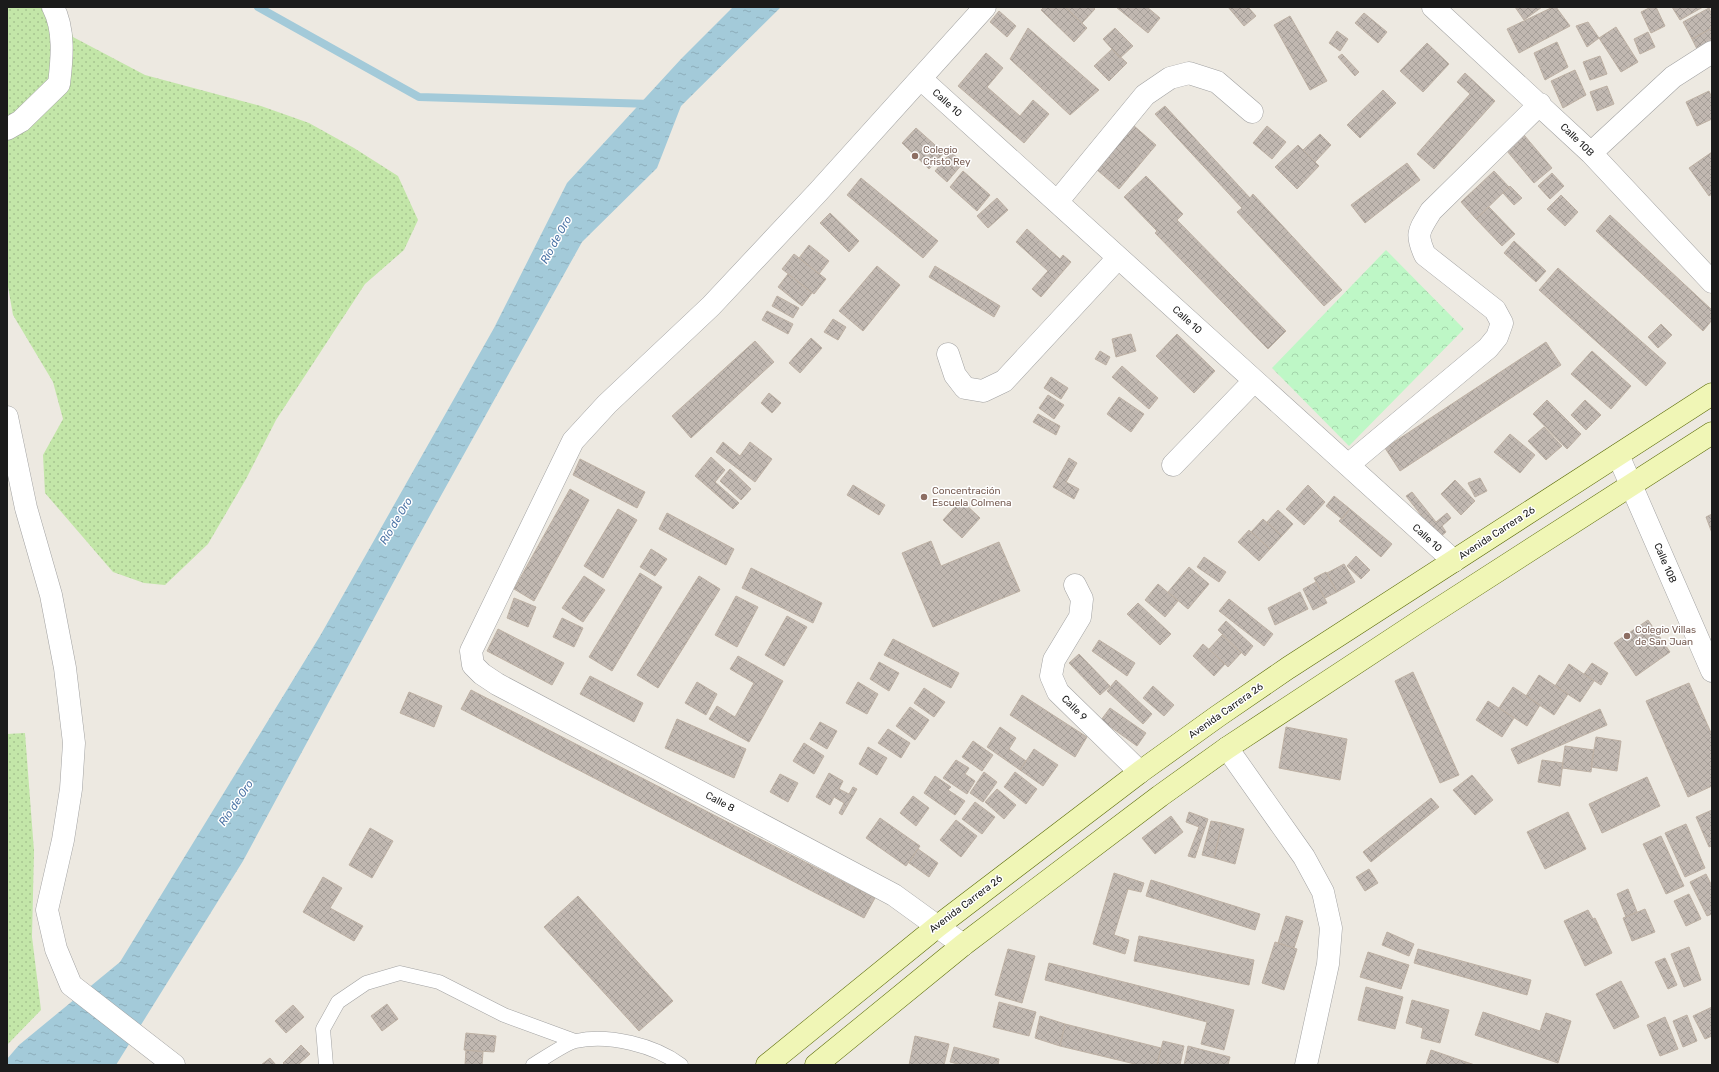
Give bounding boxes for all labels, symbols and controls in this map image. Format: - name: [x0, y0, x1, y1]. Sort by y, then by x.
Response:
- street label: Calle 10: [930, 87, 964, 119]
- street label: Calle 10B: [1558, 121, 1597, 159]
- place label: Colegio Cristo Rey: [923, 144, 971, 168]
- marker: Colegio Cristo Rey: [910, 151, 920, 161]
- water label: Río de Oro: [538, 214, 574, 266]
- street label: Calle 10: [1170, 304, 1204, 336]
- place label: Concentración Escuela Colmena: [932, 485, 1012, 509]
- marker: Concentración Escuela Colmena: [919, 492, 929, 502]
- water label: Río de Oro: [377, 495, 415, 547]
- street label: Avenida Carrera 26: [1457, 504, 1537, 562]
- street label: Calle 10: [1410, 522, 1444, 554]
- street label: Calle 10B: [1651, 541, 1679, 585]
- place label: Colegio Villas de San Juan: [1635, 624, 1696, 648]
- marker: Colegio Villas de San Juan: [1622, 631, 1632, 641]
- street label: Avenida Carrera 26: [1186, 681, 1266, 741]
- street label: Calle 9: [1059, 693, 1089, 723]
- water label: Río de Oro: [216, 778, 256, 828]
- street label: Calle 8: [703, 789, 737, 815]
- street label: Avenida Carrera 26: [927, 873, 1005, 935]

